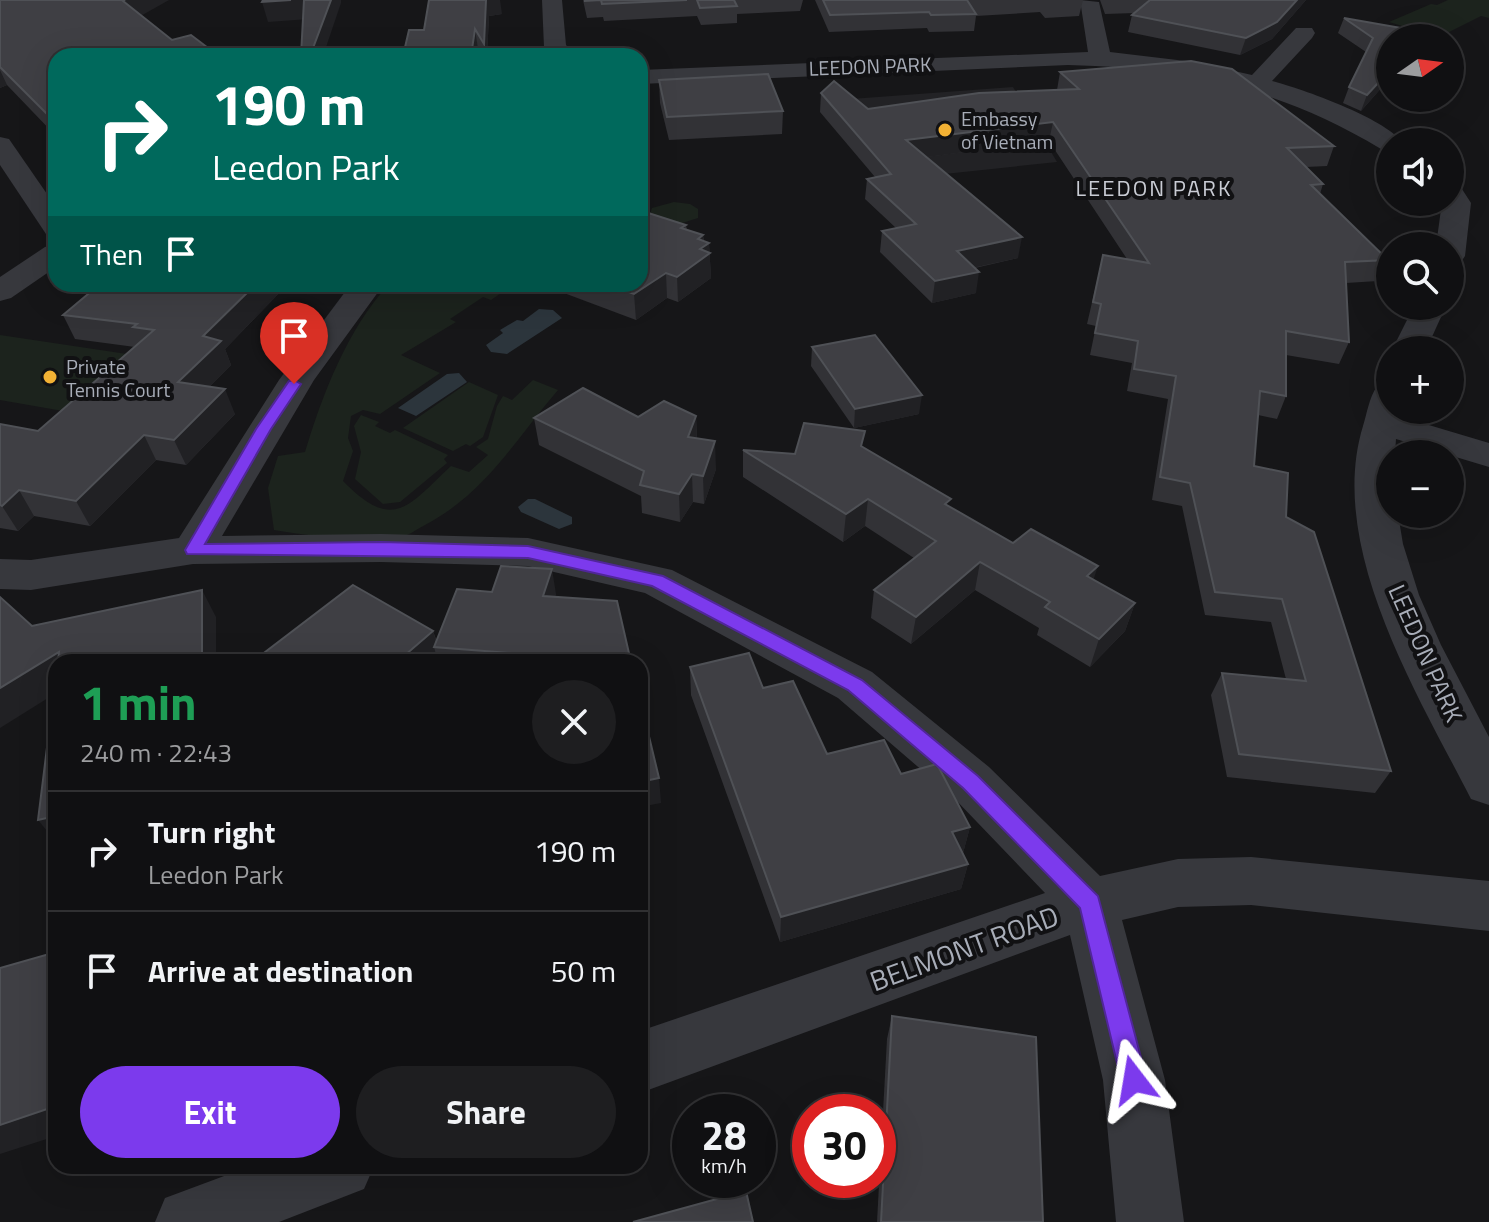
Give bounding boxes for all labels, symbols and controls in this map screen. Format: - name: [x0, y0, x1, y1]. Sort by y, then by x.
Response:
- north arrow: [1376, 24, 1464, 112]
- map controls: [1376, 24, 1464, 528]
- street label: LEEDON PARK: [808, 48, 932, 84]
- text: 190 m: [212, 62, 365, 147]
- icon: right: [80, 80, 184, 184]
- place label: Embassy of Vietnam: [961, 103, 1053, 157]
- marker: Embassy of Vietnam: [936, 121, 954, 139]
- button: sound: [1376, 128, 1464, 216]
- text: Leedon Park: [212, 139, 400, 194]
- district label: LEEDON PARK: [1076, 171, 1232, 205]
- text: Then: [80, 231, 143, 277]
- icon: arrive: [159, 232, 203, 276]
- button: search: [1376, 232, 1464, 320]
- pin: [260, 302, 328, 384]
- icon: arrive: [272, 314, 316, 358]
- button: +: [1376, 336, 1464, 424]
- place label: Private Tennis Court: [66, 351, 170, 405]
- marker: Private Tennis Court: [41, 368, 59, 386]
- button: −: [1376, 440, 1464, 528]
- street label: LEEDON PARK: [1380, 578, 1472, 728]
- text: 1 min: [80, 666, 197, 739]
- button: close: [532, 680, 616, 764]
- text: 240 m · 22:43: [80, 733, 232, 772]
- text: Turn right: [148, 809, 276, 855]
- text: 190 m: [534, 828, 616, 874]
- icon: right: [80, 829, 124, 873]
- text: Leedon Park: [148, 855, 284, 894]
- street label: BELMONT ROAD: [864, 894, 1064, 1002]
- text: Arrive at destination: [148, 948, 413, 994]
- text: 50 m: [551, 948, 616, 994]
- icon: arrive: [80, 949, 124, 993]
- position arrow: [1092, 1038, 1176, 1122]
- button: Exit: [80, 1066, 340, 1158]
- button: Share: [356, 1066, 616, 1158]
- speed limit sign: 30: [792, 1094, 896, 1198]
- text: 28: [702, 1105, 746, 1166]
- text: km/h: [701, 1150, 747, 1181]

